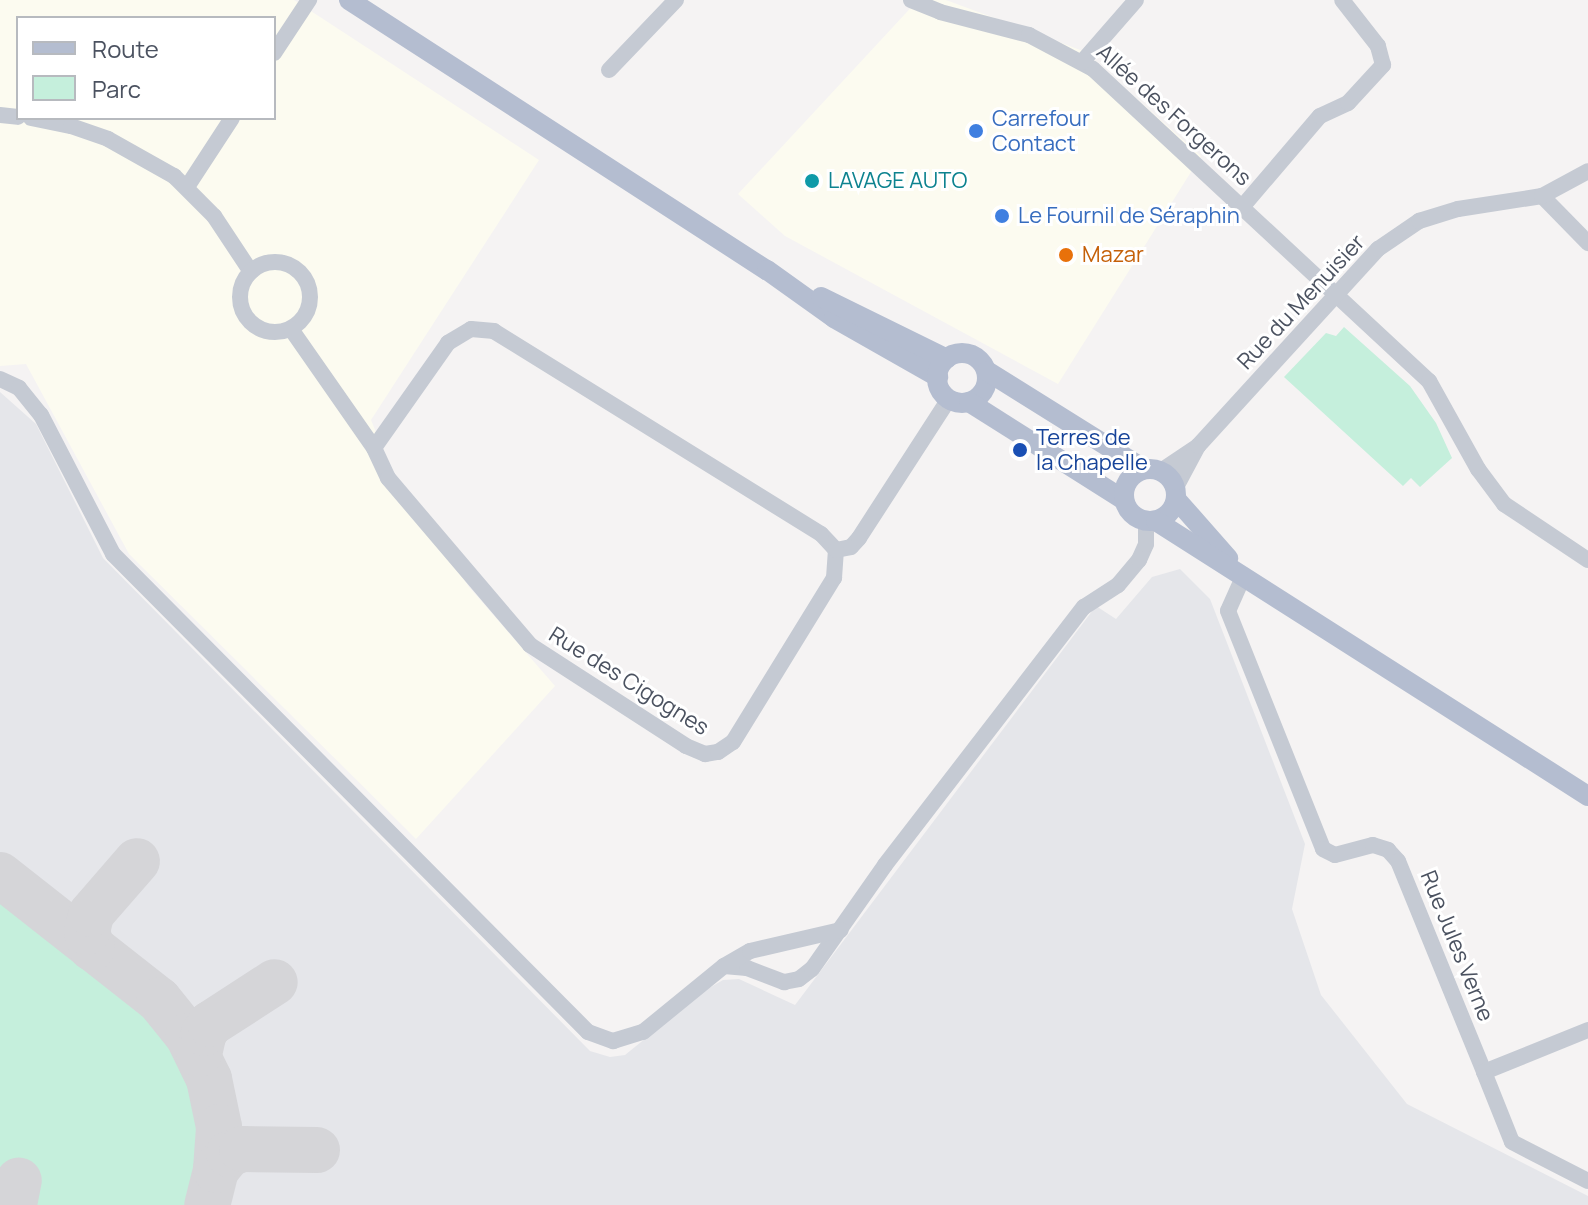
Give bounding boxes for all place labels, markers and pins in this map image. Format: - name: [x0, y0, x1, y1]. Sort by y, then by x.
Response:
- place label: Carrefour Contact: [992, 105, 1090, 156]
- marker: Carrefour Contact: [967, 122, 985, 140]
- place label: LAVAGE AUTO: [828, 168, 967, 194]
- marker: LAVAGE AUTO: [803, 172, 821, 190]
- place label: Le Fournil de Séraphin: [1018, 203, 1240, 229]
- marker: Le Fournil de Séraphin: [993, 207, 1011, 225]
- place label: Mazar: [1082, 242, 1144, 268]
- marker: Mazar: [1057, 246, 1075, 264]
- place label: Terres de la Chapelle: [1036, 424, 1148, 476]
- marker: Terres de la Chapelle: [1011, 441, 1029, 459]

